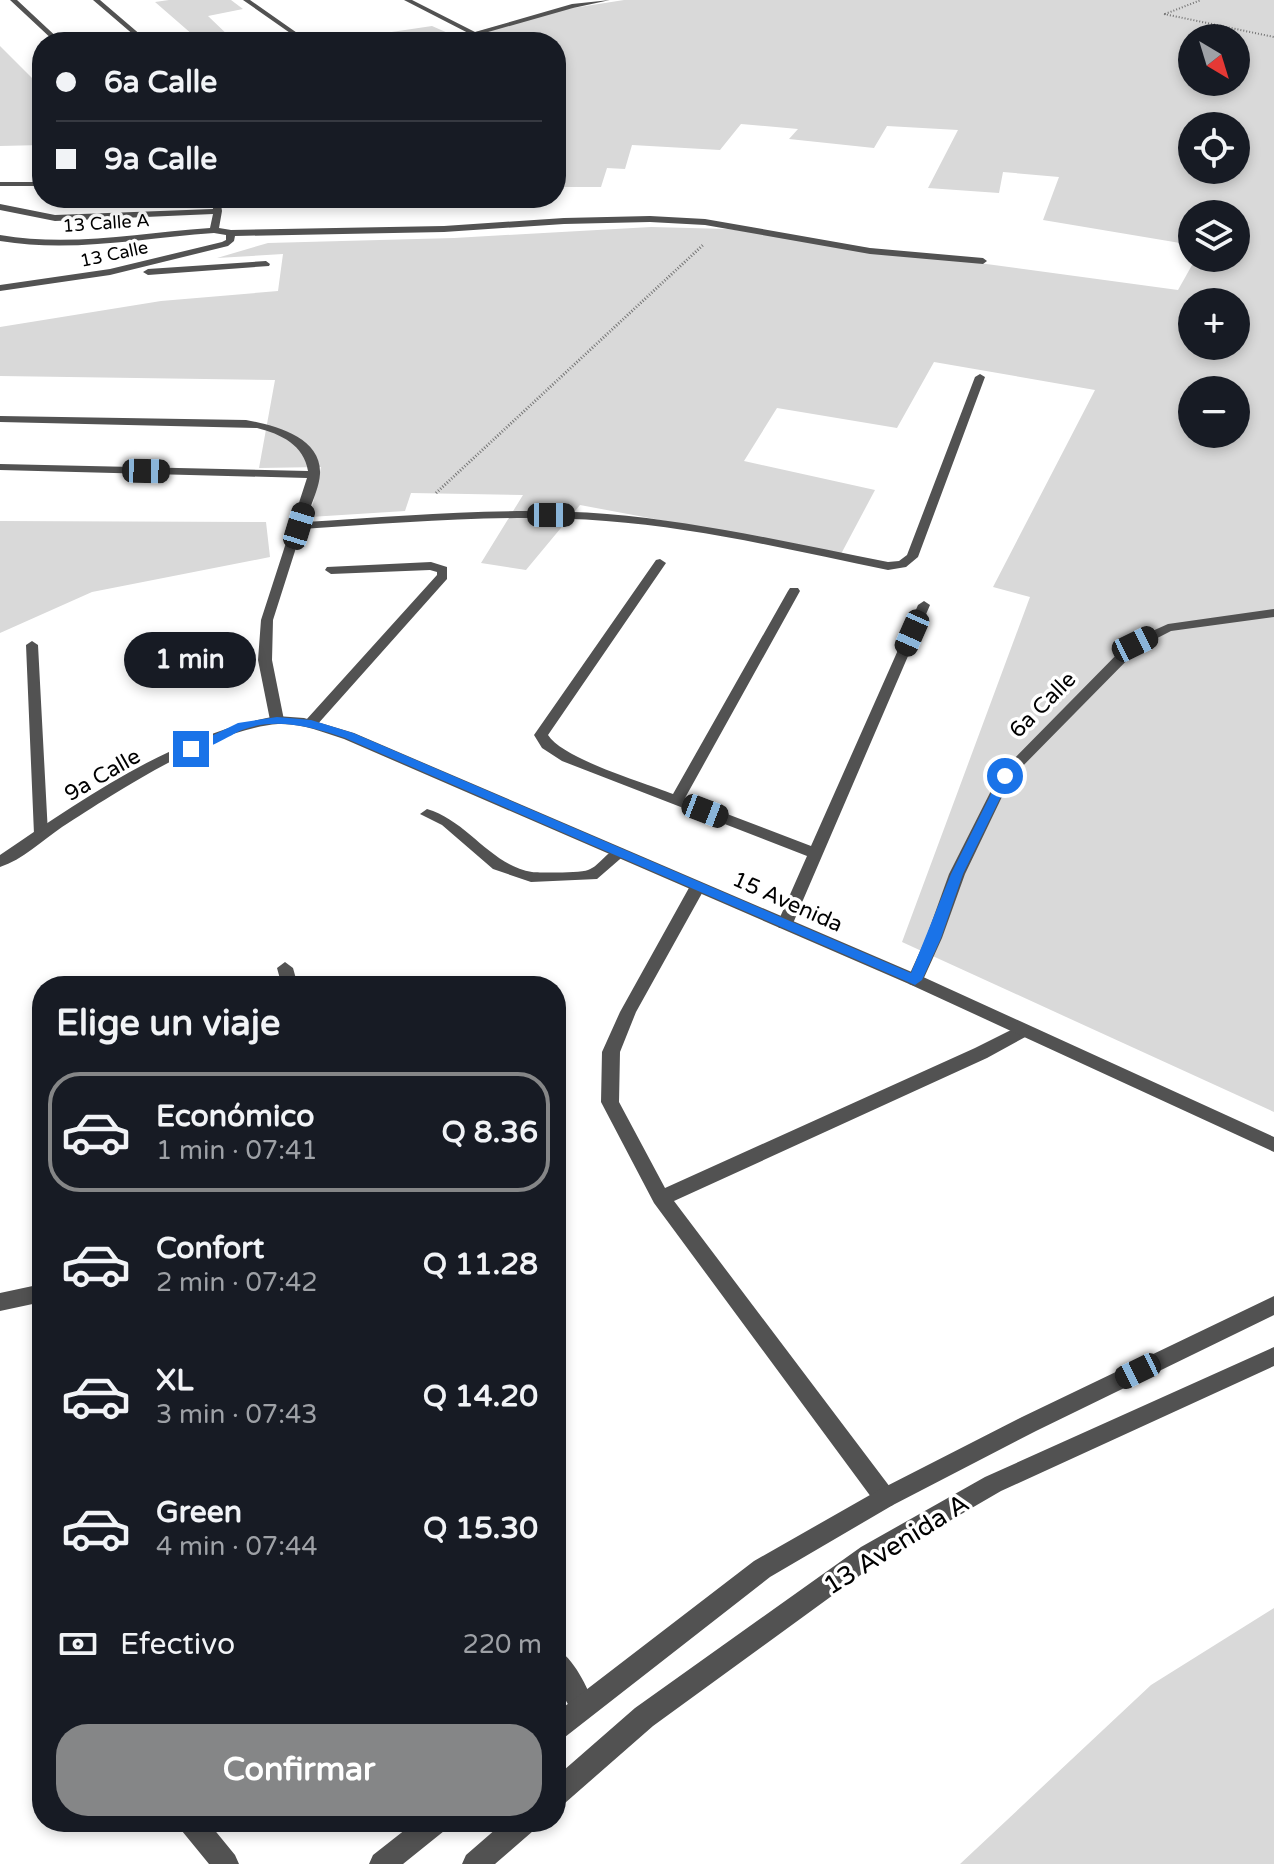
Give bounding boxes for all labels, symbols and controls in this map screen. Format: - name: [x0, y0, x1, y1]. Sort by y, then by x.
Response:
- north arrow: [1178, 24, 1250, 96]
- map controls: [1178, 24, 1250, 448]
- text: 6a Calle: [104, 64, 217, 101]
- button: locate: [1178, 112, 1250, 184]
- text: 9a Calle: [104, 141, 217, 178]
- button: layers: [1178, 200, 1250, 272]
- street label: 13 Calle A: [62, 209, 150, 237]
- street label: 13 Calle: [78, 236, 150, 272]
- button: +: [1178, 288, 1250, 360]
- button: −: [1178, 376, 1250, 448]
- car: [122, 459, 170, 483]
- car: [281, 500, 317, 552]
- car: [527, 503, 575, 527]
- car: [891, 606, 933, 660]
- car: [1108, 623, 1162, 665]
- callout: 1 min: [125, 633, 257, 689]
- text: 1 min: [155, 644, 225, 675]
- street label: 6a Calle: [1004, 666, 1081, 743]
- route end: [173, 731, 209, 767]
- street label: 9a Calle: [60, 743, 145, 807]
- route start: [987, 758, 1023, 794]
- car: [678, 791, 732, 831]
- street label: 15 Avenida: [728, 866, 847, 938]
- text: Elige un viaje: [56, 1002, 280, 1045]
- icon: car: [60, 1096, 132, 1168]
- text: Económico: [156, 1098, 314, 1135]
- text: Q 8.36: [442, 1114, 538, 1151]
- text: 1 min · 07:41: [156, 1135, 318, 1166]
- icon: car: [60, 1228, 132, 1300]
- text: Confort: [156, 1230, 264, 1267]
- text: Q 11.28: [423, 1246, 538, 1283]
- text: 2 min · 07:42: [156, 1267, 318, 1298]
- car: [1111, 1350, 1165, 1392]
- icon: car: [60, 1360, 132, 1432]
- text: XL: [156, 1362, 193, 1399]
- text: Q 14.20: [423, 1378, 538, 1415]
- text: 3 min · 07:43: [156, 1399, 318, 1430]
- street label: 13 Avenida A: [818, 1487, 975, 1601]
- icon: car: [60, 1492, 132, 1564]
- text: Green: [156, 1494, 242, 1531]
- text: Q 15.30: [423, 1510, 538, 1547]
- text: 4 min · 07:44: [156, 1531, 318, 1562]
- icon: cash: [56, 1622, 100, 1666]
- text: Efectivo: [120, 1626, 235, 1663]
- text: 220 m: [462, 1629, 542, 1660]
- button: Confirmar: [56, 1724, 542, 1816]

